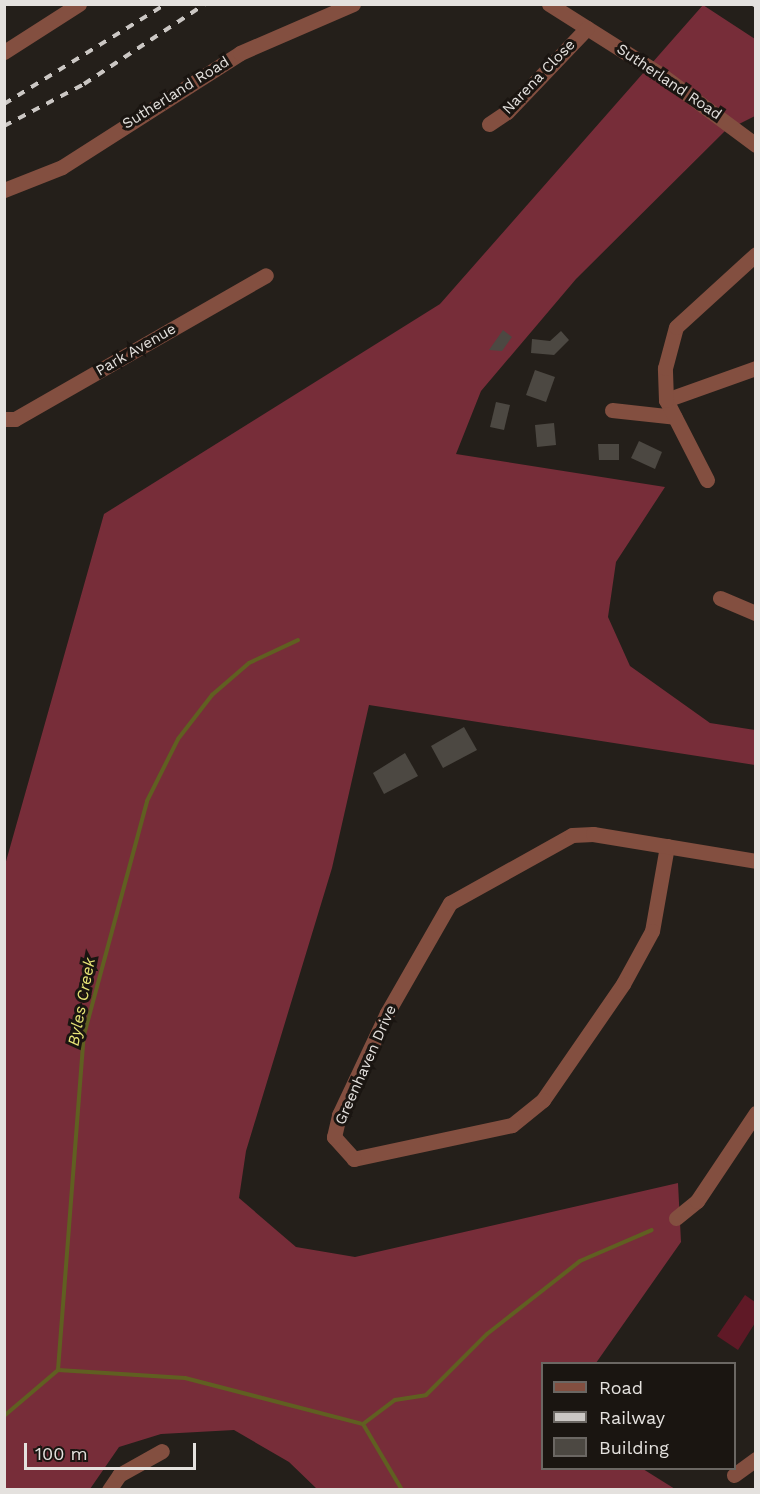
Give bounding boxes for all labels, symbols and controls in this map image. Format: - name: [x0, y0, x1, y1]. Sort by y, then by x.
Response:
- street label: Narena Close: [499, 36, 579, 118]
- street label: Sutherland Road: [613, 40, 725, 124]
- street label: Sutherland Road: [119, 53, 233, 133]
- street label: Park Avenue: [92, 320, 180, 380]
- water label: Byles Creek: [64, 956, 100, 1048]
- street label: Greenhaven Drive: [332, 1002, 400, 1128]
- legend: [541, 1362, 736, 1470]
- text: Road: [599, 1377, 643, 1398]
- text: Railway: [599, 1407, 665, 1428]
- scale bar: [27, 1431, 200, 1469]
- text: Building: [599, 1437, 669, 1458]
- text: 100 m: [35, 1443, 88, 1464]

